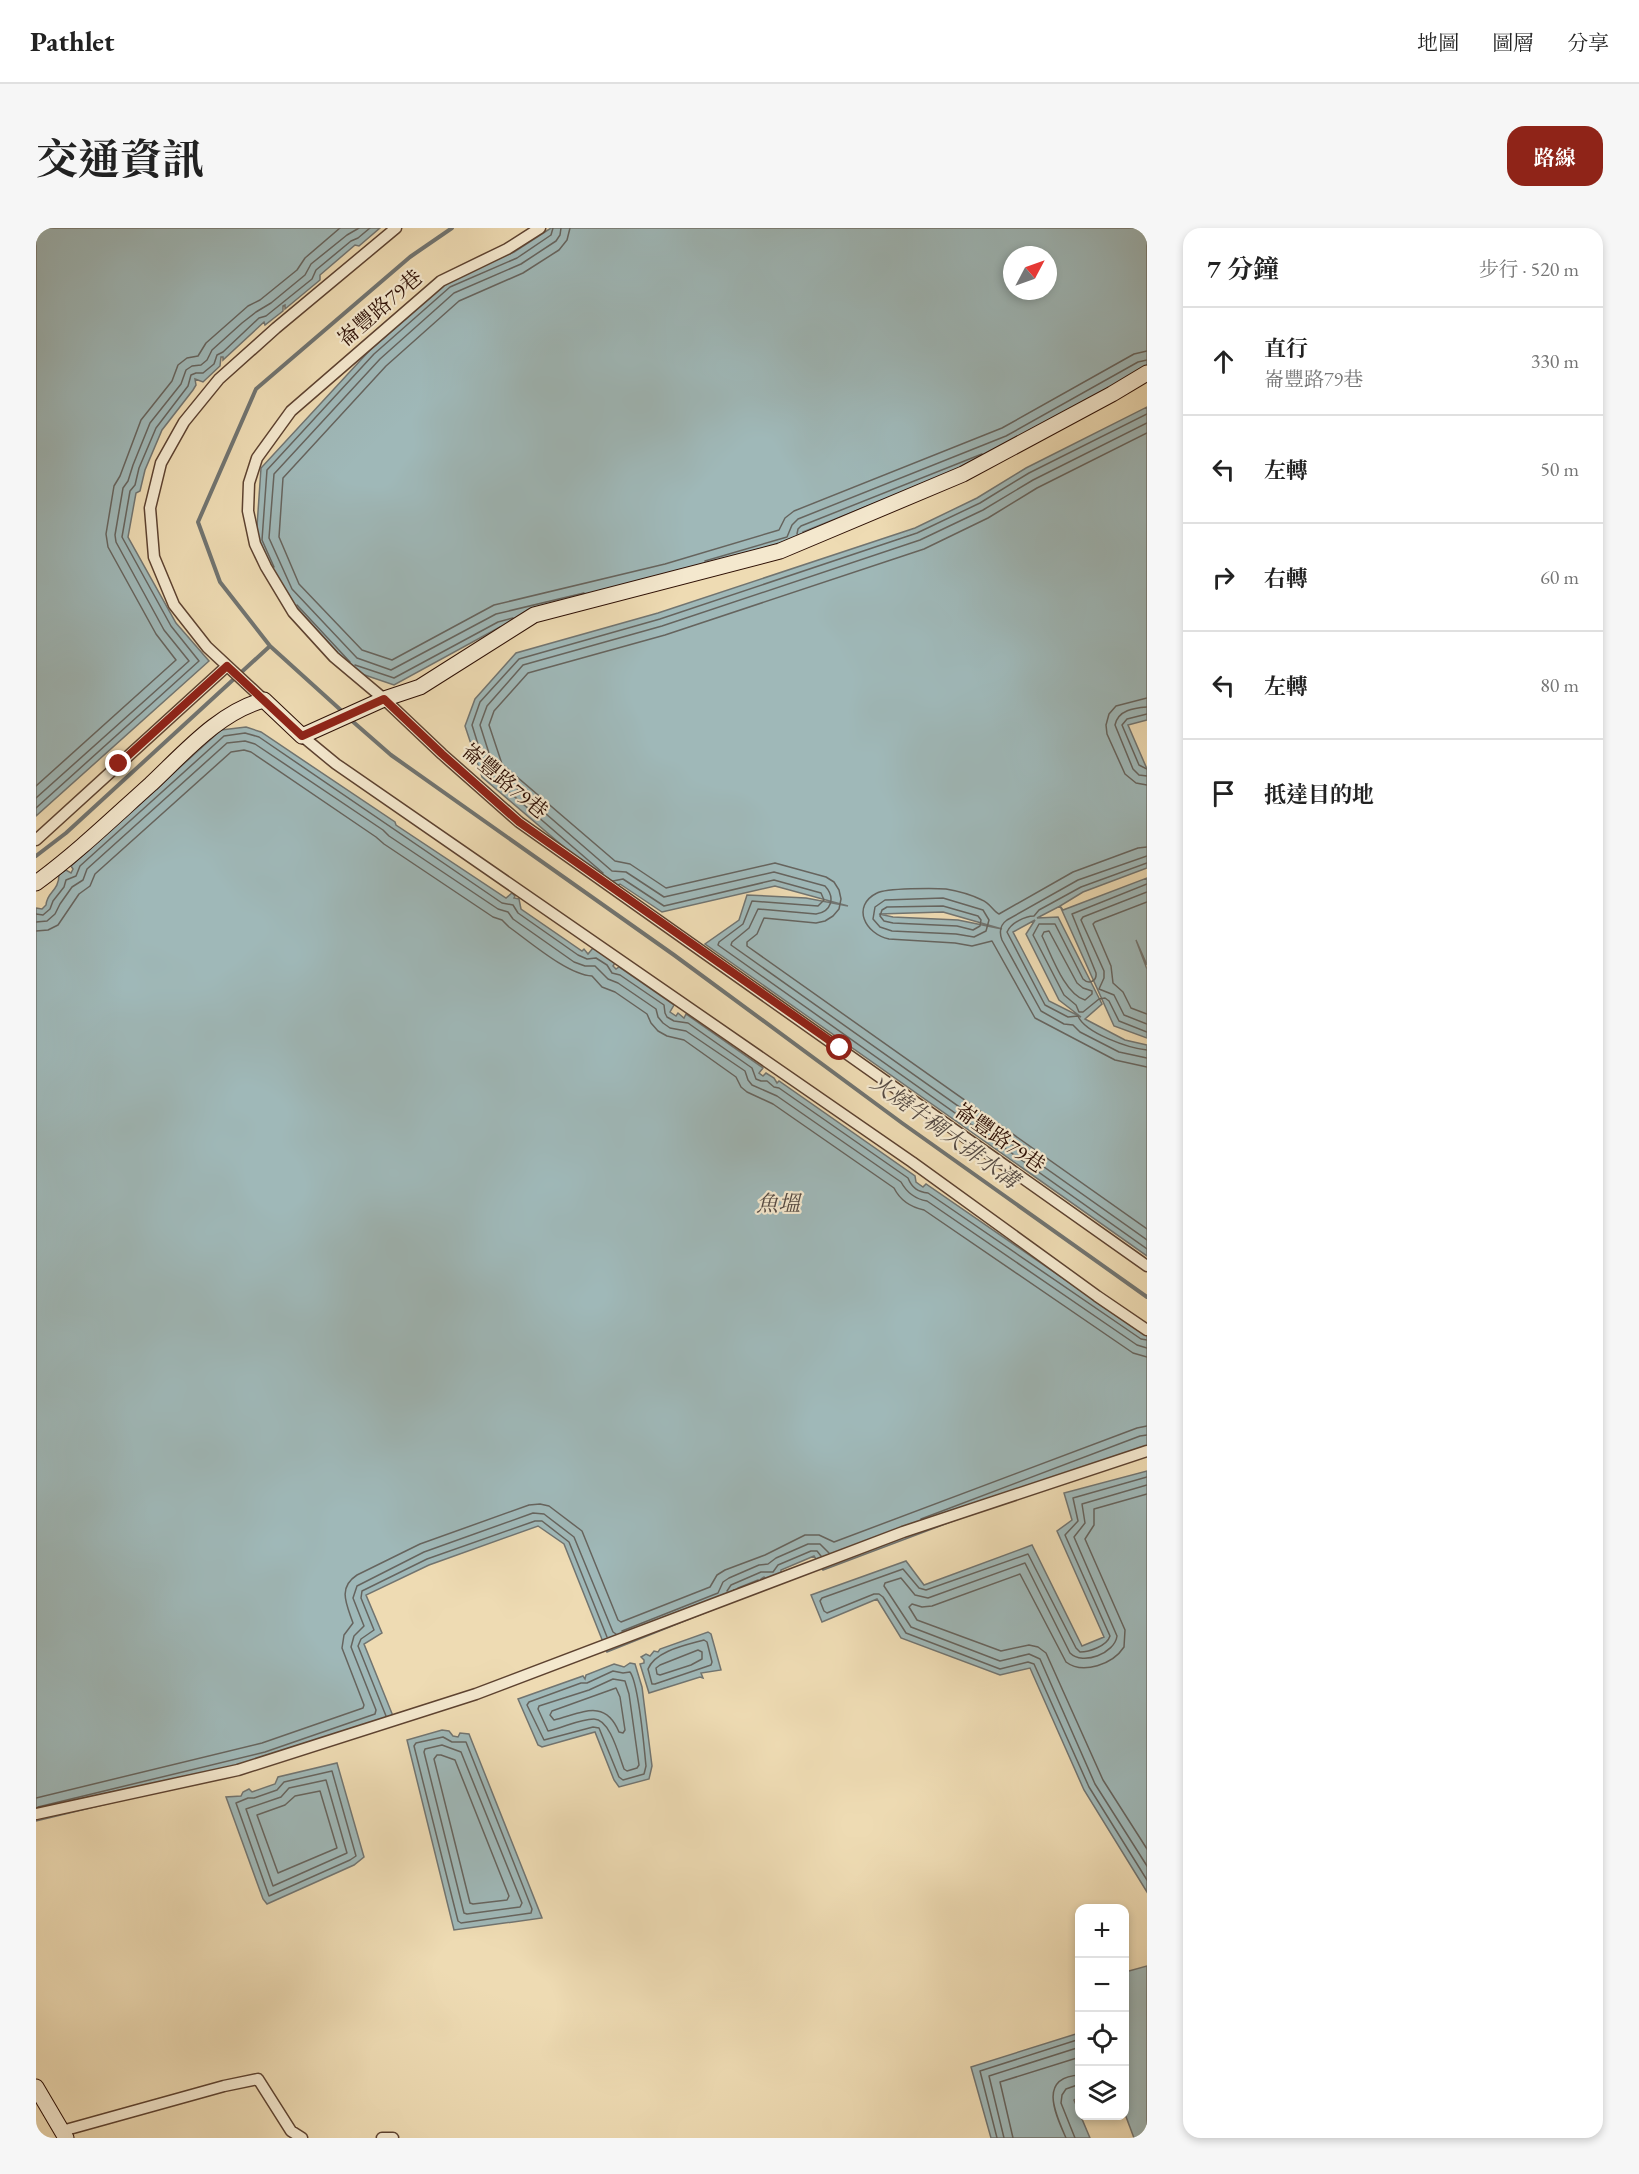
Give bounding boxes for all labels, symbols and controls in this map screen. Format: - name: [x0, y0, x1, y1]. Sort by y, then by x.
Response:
- text: Pathlet: [30, 23, 114, 59]
- text: 地圖: [1417, 29, 1459, 56]
- text: 圖層: [1492, 29, 1534, 56]
- text: 分享: [1567, 29, 1609, 56]
- button: 路線: [1507, 126, 1603, 186]
- text: 交通資訊: [36, 132, 204, 187]
- north arrow: [1003, 246, 1057, 300]
- text: 7 分鐘: [1207, 252, 1279, 286]
- text: 步行 · 520 m: [1479, 256, 1579, 282]
- street label: 崙豐路79巷: [332, 263, 428, 352]
- text: 直行: [1264, 334, 1308, 363]
- icon: ahead: [1207, 345, 1240, 378]
- text: 330 m: [1531, 348, 1579, 374]
- text: 崙豐路79巷: [1264, 366, 1363, 392]
- icon: left: [1207, 453, 1240, 486]
- text: 左轉: [1264, 456, 1308, 485]
- text: 50 m: [1540, 456, 1579, 482]
- icon: right: [1207, 561, 1240, 594]
- text: 右轉: [1264, 564, 1308, 593]
- text: 60 m: [1540, 564, 1579, 590]
- icon: left: [1207, 669, 1240, 702]
- text: 左轉: [1264, 672, 1308, 701]
- text: 80 m: [1540, 672, 1579, 698]
- street label: 崙豐路79巷: [457, 737, 554, 824]
- route end: [105, 750, 131, 776]
- icon: arrive: [1207, 777, 1240, 810]
- text: 抵達目的地: [1264, 780, 1374, 809]
- route start: [826, 1034, 852, 1060]
- water label: 火燒牛稠大排水溝: [865, 1068, 1027, 1197]
- street label: 崙豐路79巷: [950, 1097, 1051, 1179]
- water label: 魚塭: [756, 1189, 803, 1218]
- map controls: [1075, 1904, 1129, 2120]
- button: +: [1075, 1904, 1129, 1958]
- button: −: [1075, 1958, 1129, 2012]
- button: locate: [1075, 2012, 1129, 2066]
- button: layers: [1075, 2066, 1129, 2120]

